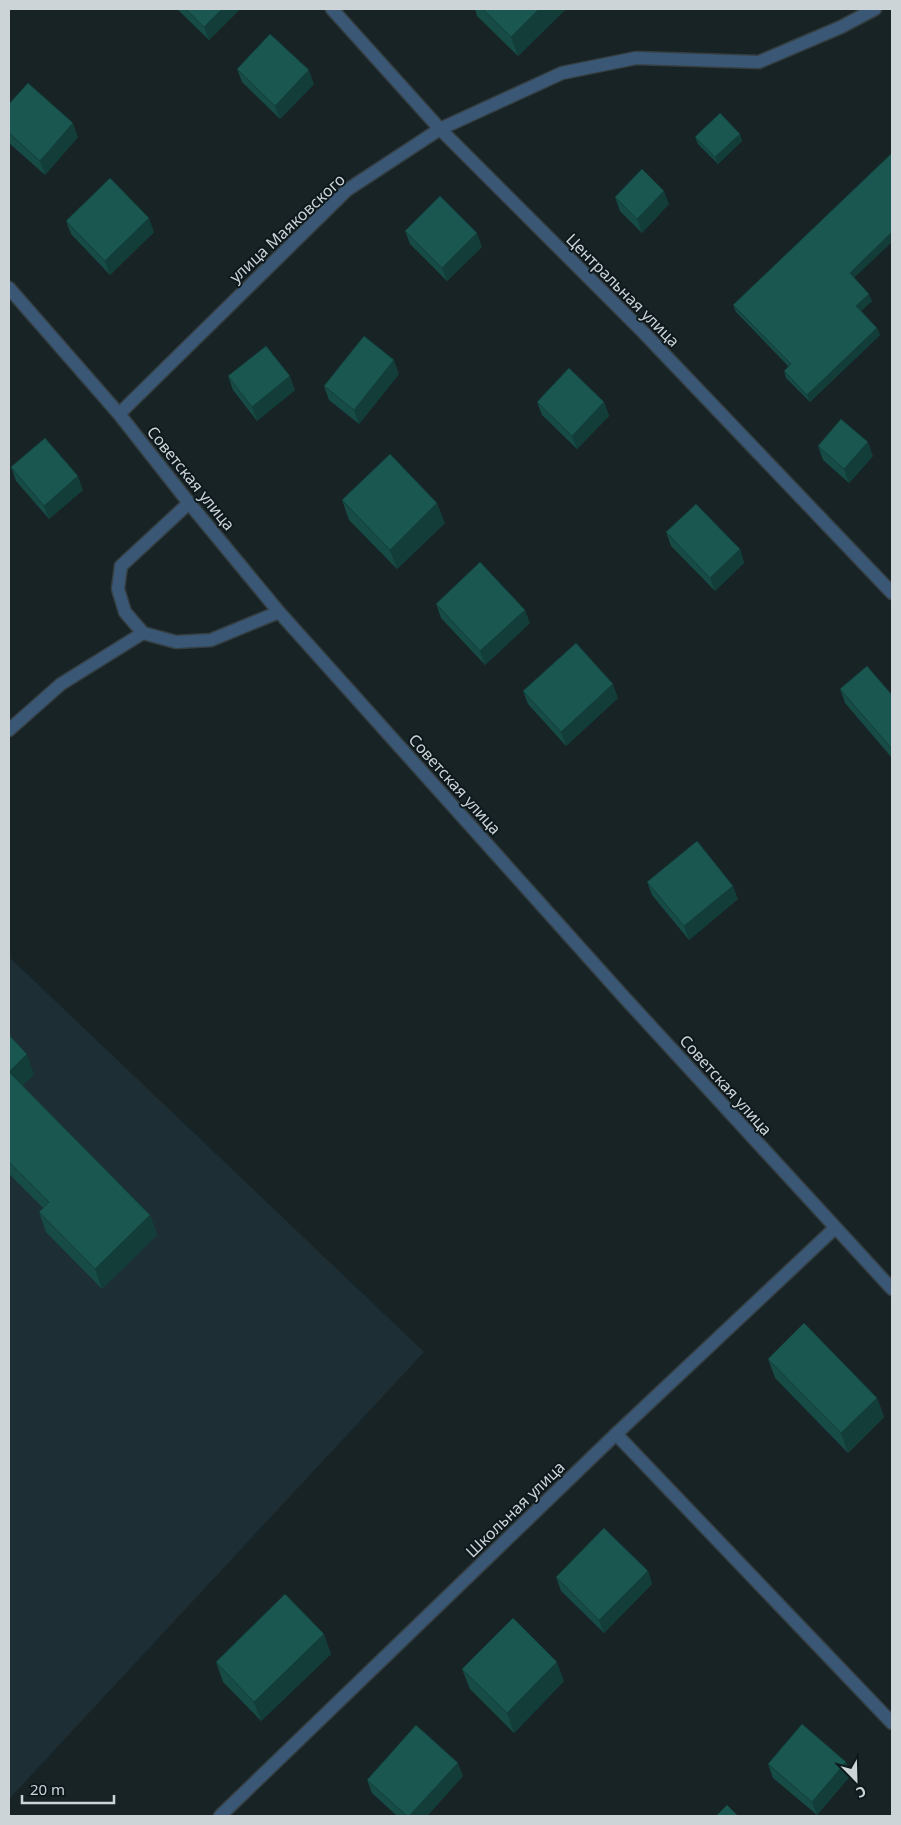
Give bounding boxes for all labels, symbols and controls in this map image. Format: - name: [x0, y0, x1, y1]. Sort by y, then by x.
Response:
- street label: улица Маяковского: [224, 169, 350, 287]
- street label: Центральная улица: [561, 228, 685, 352]
- street label: Советская улица: [142, 421, 240, 535]
- street label: Советская улица: [404, 729, 506, 839]
- street label: Советская улица: [675, 1030, 777, 1140]
- street label: Школьная улица: [461, 1456, 569, 1562]
- north arrow: [831, 1755, 881, 1805]
- scale bar: [22, 1772, 115, 1804]
- text: 20 m: [30, 1779, 65, 1799]
- text: С: [853, 1782, 869, 1803]

